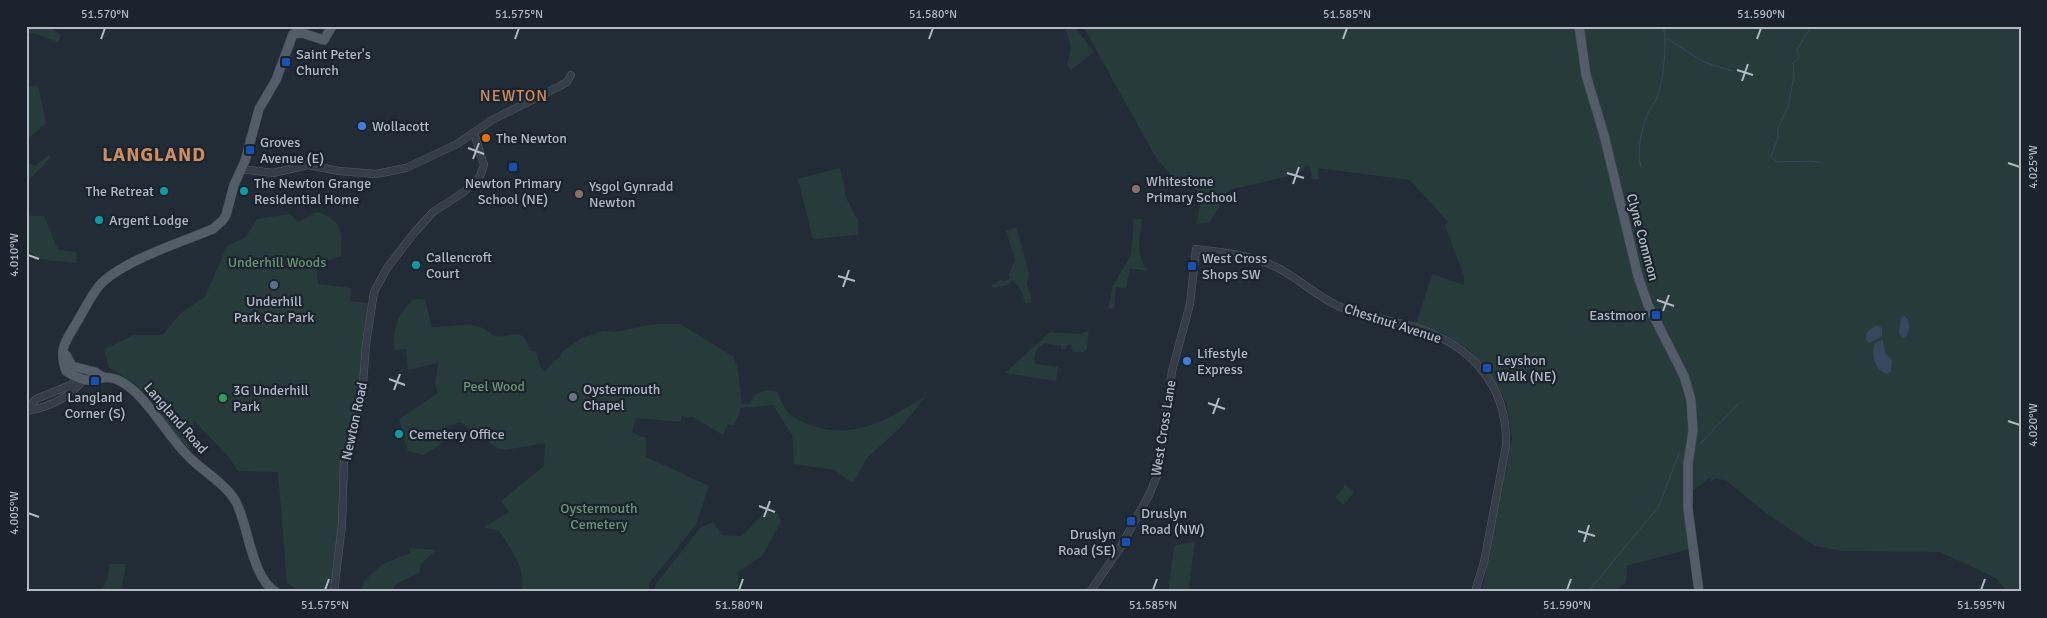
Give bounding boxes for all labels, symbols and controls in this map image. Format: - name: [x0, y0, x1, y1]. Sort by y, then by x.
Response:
- text: 51.570°N: [81, 7, 129, 22]
- text: 51.575°N: [495, 7, 543, 22]
- text: 51.580°N: [909, 7, 957, 22]
- text: 51.585°N: [1323, 7, 1371, 22]
- text: 51.590°N: [1737, 7, 1785, 22]
- place label: Saint Peter's Church: [296, 46, 371, 79]
- marker: Saint Peter's Church: [280, 56, 292, 68]
- district label: NEWTON: [480, 86, 548, 106]
- place label: Wollacott: [372, 118, 429, 135]
- marker: Wollacott: [356, 120, 368, 132]
- place label: The Newton: [496, 130, 567, 147]
- marker: The Newton: [480, 132, 492, 144]
- place label: Groves Avenue (E): [260, 134, 324, 167]
- district label: LANGLAND: [102, 143, 206, 167]
- marker: Groves Avenue (E): [244, 144, 256, 156]
- text: 4.025°W: [2026, 145, 2041, 189]
- marker: Newton Primary School (NE): [507, 161, 519, 173]
- place label: Whitestone Primary School: [1146, 173, 1237, 206]
- place label: The Newton Grange Residential Home: [254, 175, 371, 208]
- place label: Newton Primary School (NE): [465, 175, 562, 208]
- place label: Ysgol Gynradd Newton: [589, 178, 673, 211]
- place label: The Retreat: [86, 183, 154, 200]
- marker: Whitestone Primary School: [1130, 183, 1142, 195]
- marker: The Retreat: [158, 185, 170, 197]
- marker: The Newton Grange Residential Home: [238, 185, 250, 197]
- marker: Ysgol Gynradd Newton: [573, 188, 585, 200]
- street label: Clyne Common: [1623, 192, 1662, 283]
- place label: Argent Lodge: [109, 212, 189, 229]
- marker: Argent Lodge: [93, 214, 105, 226]
- text: 4.010°W: [7, 233, 22, 277]
- place label: Callencroft Court: [426, 249, 492, 282]
- place label: West Cross Shops SW: [1202, 250, 1267, 283]
- park label: Underhill Woods: [228, 254, 326, 271]
- marker: Callencroft Court: [410, 259, 422, 271]
- marker: West Cross Shops SW: [1186, 260, 1198, 272]
- marker: Underhill Park Car Park: [268, 279, 280, 291]
- place label: Underhill Park Car Park: [234, 293, 314, 326]
- street label: Chestnut Avenue: [1342, 300, 1444, 347]
- place label: Eastmoor: [1589, 307, 1647, 324]
- marker: Eastmoor: [1650, 309, 1662, 321]
- place label: Lifestyle Express: [1197, 345, 1248, 378]
- place label: Leyshon Walk (NE): [1497, 352, 1556, 385]
- marker: Lifestyle Express: [1181, 355, 1193, 367]
- marker: Leyshon Walk (NE): [1481, 362, 1493, 374]
- marker: Langland Corner (S): [89, 375, 101, 387]
- park label: Peel Wood: [463, 378, 525, 395]
- street label: Langland Road: [140, 379, 211, 457]
- street label: West Cross Lane: [1147, 379, 1180, 477]
- street label: Newton Road: [338, 381, 371, 462]
- place label: Oystermouth Chapel: [583, 381, 660, 414]
- place label: 3G Underhill Park: [233, 382, 309, 415]
- place label: Langland Corner (S): [65, 389, 125, 422]
- marker: Oystermouth Chapel: [567, 391, 579, 403]
- marker: 3G Underhill Park: [217, 392, 229, 404]
- text: 4.020°W: [2026, 403, 2041, 447]
- place label: Cemetery Office: [409, 426, 505, 443]
- marker: Cemetery Office: [393, 428, 405, 440]
- text: 4.005°W: [7, 491, 22, 535]
- park label: Oystermouth Cemetery: [560, 500, 638, 533]
- place label: Druslyn Road (NW): [1141, 505, 1205, 538]
- marker: Druslyn Road (NW): [1125, 515, 1137, 527]
- place label: Druslyn Road (SE): [1058, 526, 1116, 559]
- marker: Druslyn Road (SE): [1120, 536, 1132, 548]
- text: 51.575°N: [301, 598, 349, 613]
- text: 51.580°N: [715, 598, 763, 613]
- text: 51.585°N: [1129, 598, 1177, 613]
- text: 51.590°N: [1543, 598, 1591, 613]
- text: 51.595°N: [1957, 598, 2005, 613]

